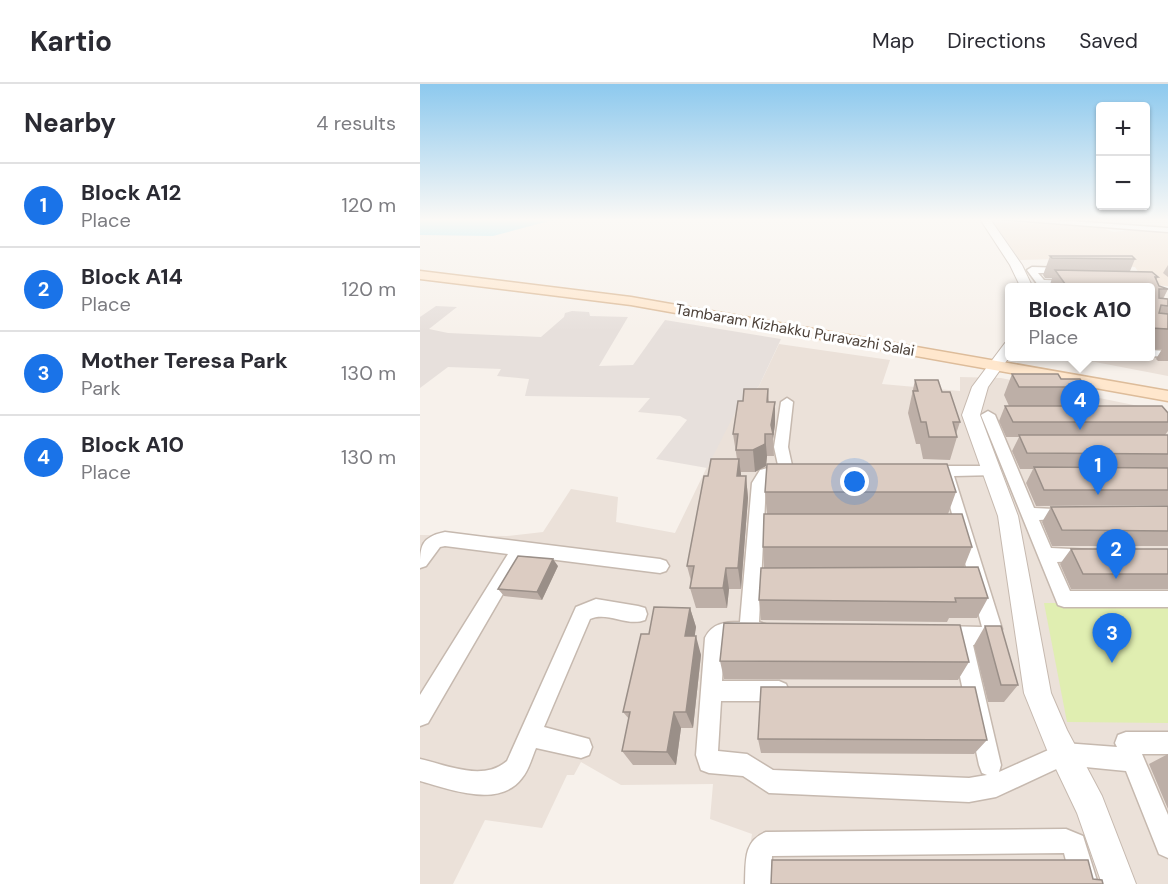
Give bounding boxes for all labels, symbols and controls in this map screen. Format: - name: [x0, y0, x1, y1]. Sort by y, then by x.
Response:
- text: Kartio: [30, 23, 112, 60]
- text: Map: [872, 27, 914, 55]
- text: Directions: [947, 27, 1046, 55]
- text: Saved: [1079, 27, 1138, 55]
- map controls: [1096, 102, 1150, 210]
- button: +: [1096, 102, 1150, 156]
- text: Nearby: [24, 106, 116, 140]
- text: 4 results: [316, 110, 396, 136]
- button: −: [1096, 156, 1150, 210]
- text: Block A12: [81, 178, 181, 207]
- text: 1: [40, 192, 47, 218]
- text: 120 m: [342, 192, 396, 218]
- text: Place: [81, 207, 131, 233]
- text: Block A14: [81, 262, 183, 291]
- text: 2: [38, 276, 49, 302]
- text: 120 m: [342, 276, 396, 302]
- popup: [1005, 283, 1155, 361]
- text: Place: [81, 291, 131, 317]
- text: Block A10: [1028, 295, 1132, 324]
- street label: Tambaram Kizhakku Puravazhi Salai: [674, 299, 916, 361]
- text: Place: [1028, 324, 1078, 350]
- text: Mother Teresa Park: [81, 346, 288, 375]
- text: 3: [37, 360, 50, 386]
- text: 130 m: [341, 360, 396, 386]
- text: Park: [81, 375, 121, 401]
- pin: 4: [1060, 380, 1100, 430]
- text: Block A10: [81, 430, 184, 459]
- text: 4: [37, 444, 50, 470]
- text: 130 m: [341, 444, 396, 470]
- pin: 1: [1078, 446, 1118, 495]
- text: Place: [81, 459, 131, 485]
- your location: [840, 467, 869, 496]
- pin: 2: [1096, 530, 1136, 579]
- pin: 3: [1092, 614, 1132, 663]

